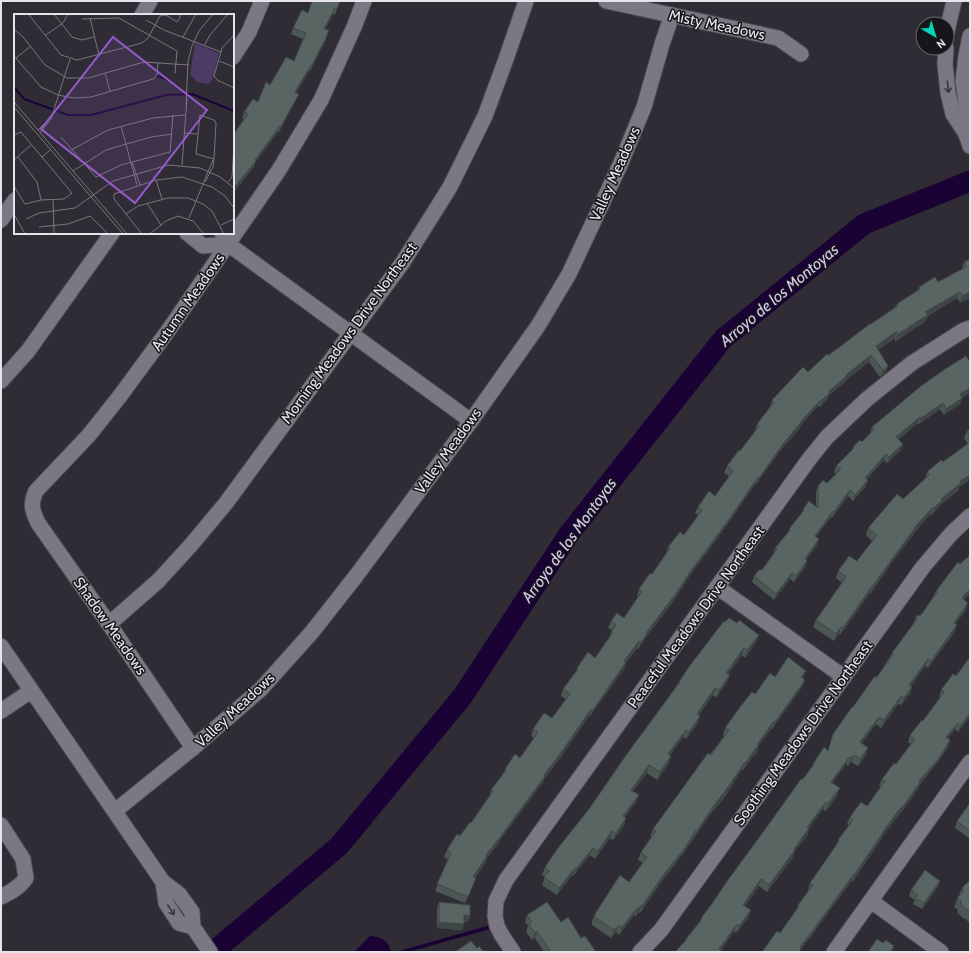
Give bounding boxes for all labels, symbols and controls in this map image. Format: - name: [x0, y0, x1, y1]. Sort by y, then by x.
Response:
- street label: Misty Meadows: [667, 6, 767, 44]
- inset map: [14, 14, 234, 234]
- north arrow: [915, 16, 955, 56]
- text: N: [934, 36, 949, 52]
- one-way arrow: [944, 80, 951, 93]
- street label: Valley Meadows: [586, 124, 644, 224]
- street label: Morning Meadows Drive Northeast: [277, 239, 421, 427]
- water label: Arroyo de los Montoyas: [715, 240, 842, 351]
- street label: Autumn Meadows: [148, 250, 228, 354]
- street label: Valley Meadows: [411, 405, 485, 497]
- water label: Arroyo de los Montoyas: [517, 474, 621, 607]
- street label: Peaceful Meadows Drive Northeast: [624, 522, 768, 712]
- street label: Shadow Meadows: [70, 574, 150, 678]
- street label: Soothing Meadows Drive Northeast: [730, 637, 876, 829]
- street label: Valley Meadows: [192, 669, 278, 751]
- one-way arrow: [167, 904, 175, 915]

